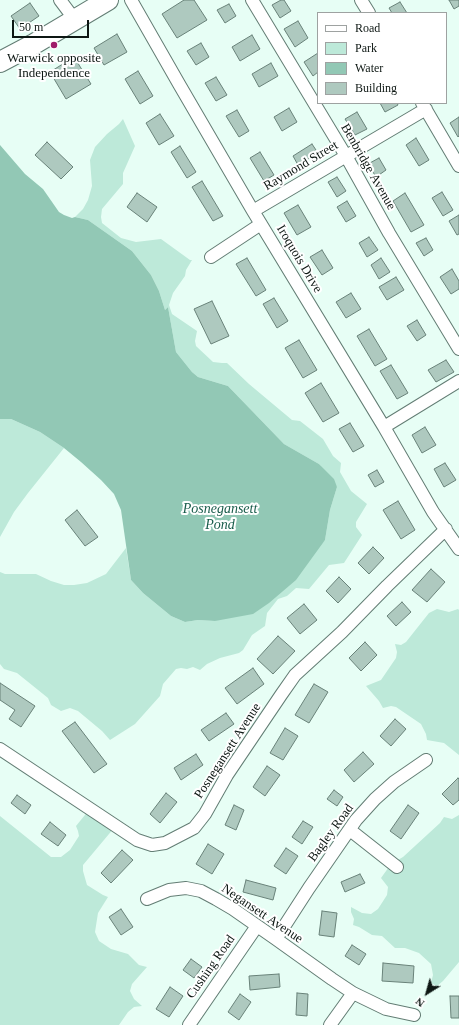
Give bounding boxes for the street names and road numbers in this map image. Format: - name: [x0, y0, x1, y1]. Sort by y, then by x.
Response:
- street label: Benbridge Avenue: [337, 121, 399, 213]
- street label: Raymond Street: [261, 138, 341, 194]
- street label: Iroquois Drive: [273, 222, 325, 296]
- street label: Posnegansett Avenue: [191, 700, 265, 802]
- street label: Bagley Road: [305, 801, 357, 865]
- street label: Negansett Avenue: [218, 881, 306, 947]
- street label: Cushing Road: [183, 932, 239, 1002]

